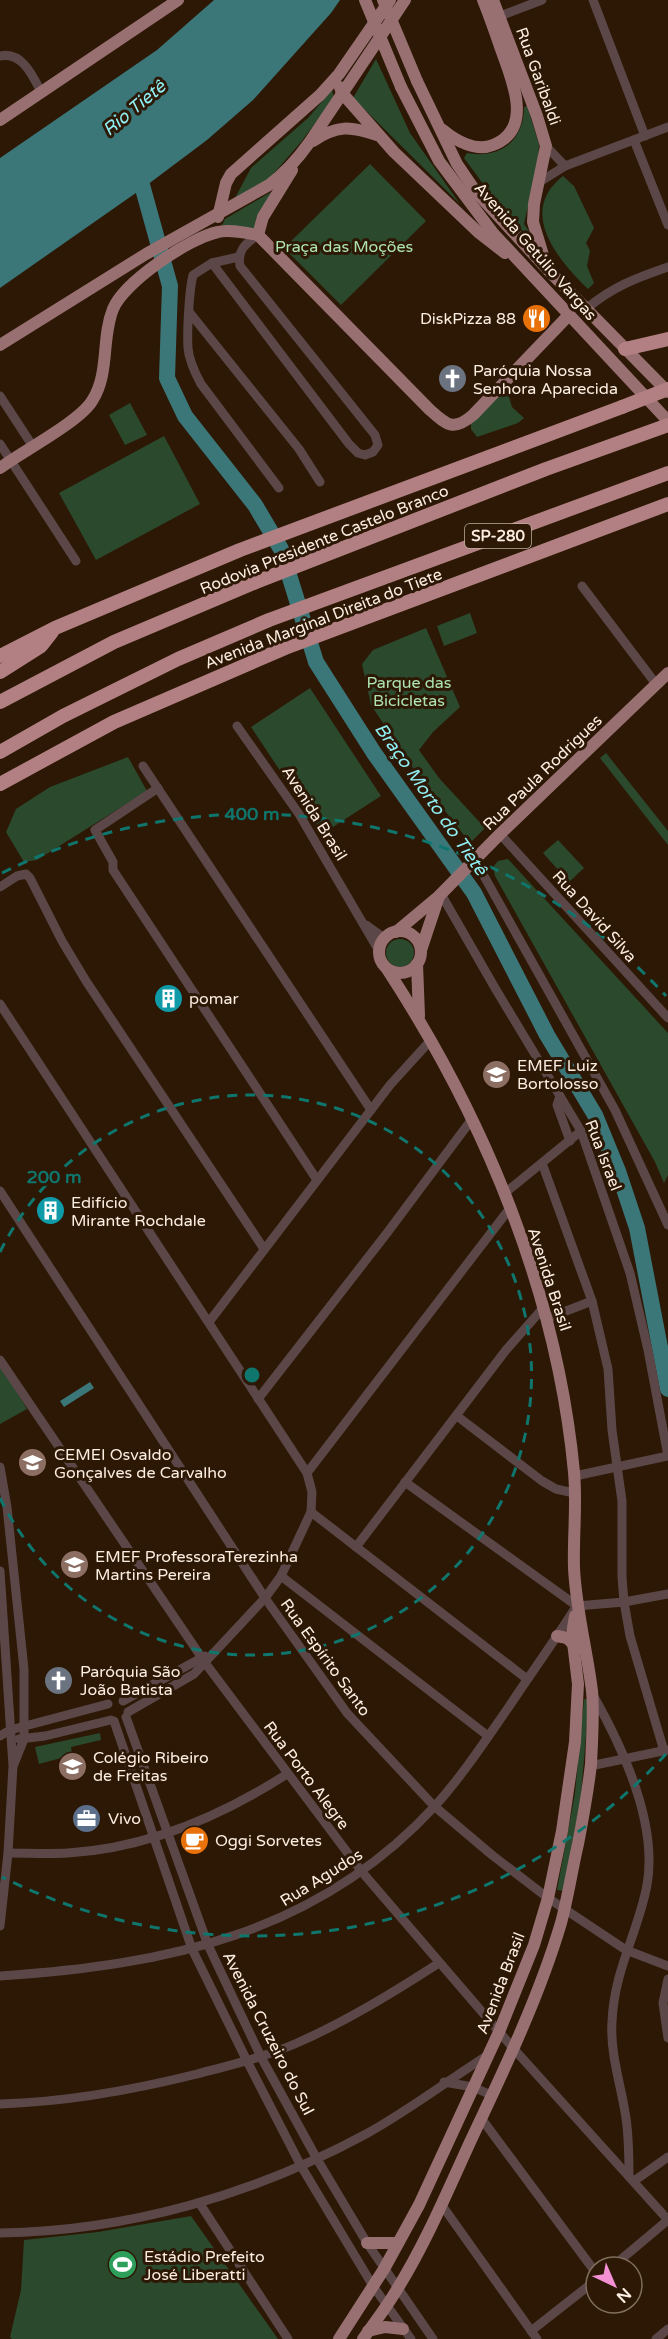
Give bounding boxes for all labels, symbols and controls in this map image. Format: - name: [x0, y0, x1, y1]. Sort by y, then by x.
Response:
- street label: Rua Garibaldi: [511, 25, 565, 128]
- water label: Rio Tietê: [98, 75, 171, 141]
- street label: Avenida Getúlio Vargas: [470, 178, 601, 325]
- park label: Praça das Moções: [275, 237, 413, 257]
- restaurant icon: DiskPizza 88: [521, 302, 553, 334]
- place label: DiskPizza 88: [420, 309, 516, 329]
- place label: Paróquia Nossa Senhora Aparecida: [473, 361, 618, 399]
- church icon: Paróquia Nossa Senhora Aparecida: [436, 363, 468, 395]
- street label: Rodovia Presidente Castelo Branco: [197, 481, 452, 599]
- road number: SP-280: [465, 524, 531, 548]
- street label: Avenida Marginal Direita do Tiete: [202, 564, 445, 674]
- park label: Parque das Bicicletas: [366, 673, 452, 711]
- street label: Rua Paula Rodrigues: [479, 711, 607, 835]
- water label: Braço Morto do Tietê: [370, 718, 492, 880]
- street label: Avenida Brasil: [277, 763, 351, 864]
- text: 400 m: [224, 803, 280, 825]
- street label: Rua David Silva: [548, 867, 641, 967]
- building icon: pomar: [152, 982, 184, 1014]
- place label: pomar: [189, 989, 240, 1009]
- place label: EMEF Luiz Bortolosso: [517, 1056, 598, 1094]
- school or university icon: EMEF Luiz Bortolosso: [480, 1058, 512, 1090]
- street label: Rua Israel: [580, 1117, 626, 1194]
- text: 200 m: [26, 1166, 82, 1188]
- place label: Edifício Mirante Rochdale: [71, 1193, 206, 1231]
- building icon: Edifício Mirante Rochdale: [34, 1195, 66, 1227]
- street label: Avenida Brasil: [523, 1225, 575, 1334]
- centre of rings: [242, 1365, 262, 1385]
- place label: CEMEI Osvaldo Gonçalves de Carvalho: [54, 1445, 227, 1483]
- school or university icon: CEMEI Osvaldo Gonçalves de Carvalho: [17, 1447, 49, 1479]
- place label: EMEF ProfessoraTerezinha Martins Pereira: [95, 1547, 298, 1585]
- school or university icon: EMEF ProfessoraTerezinha Martins Pereira: [58, 1549, 90, 1581]
- street label: Rua Espírito Santo: [276, 1595, 375, 1720]
- place label: Paróquia São João Batista: [80, 1662, 181, 1700]
- church icon: Paróquia São João Batista: [43, 1664, 75, 1696]
- street label: Rua Porto Alegre: [259, 1717, 353, 1834]
- place label: Colégio Ribeiro de Freitas: [93, 1748, 209, 1786]
- school or university icon: Colégio Ribeiro de Freitas: [56, 1750, 88, 1782]
- office icon: Vivo: [71, 1802, 103, 1834]
- place label: Vivo: [108, 1809, 141, 1829]
- cafe icon: Oggi Sorvetes: [178, 1824, 210, 1856]
- place label: Oggi Sorvetes: [215, 1831, 322, 1851]
- street label: Rua Agudos: [277, 1845, 366, 1911]
- street label: Avenida Brasil: [472, 1930, 530, 2037]
- street label: Avenida Cruzeiro do Sul: [218, 1948, 318, 2119]
- place label: Estádio Prefeito José Liberatti: [144, 2247, 265, 2285]
- sports icon: Estádio Prefeito José Liberatti: [107, 2249, 139, 2281]
- north arrow: [584, 2255, 644, 2315]
- text: N: [612, 2283, 635, 2307]

